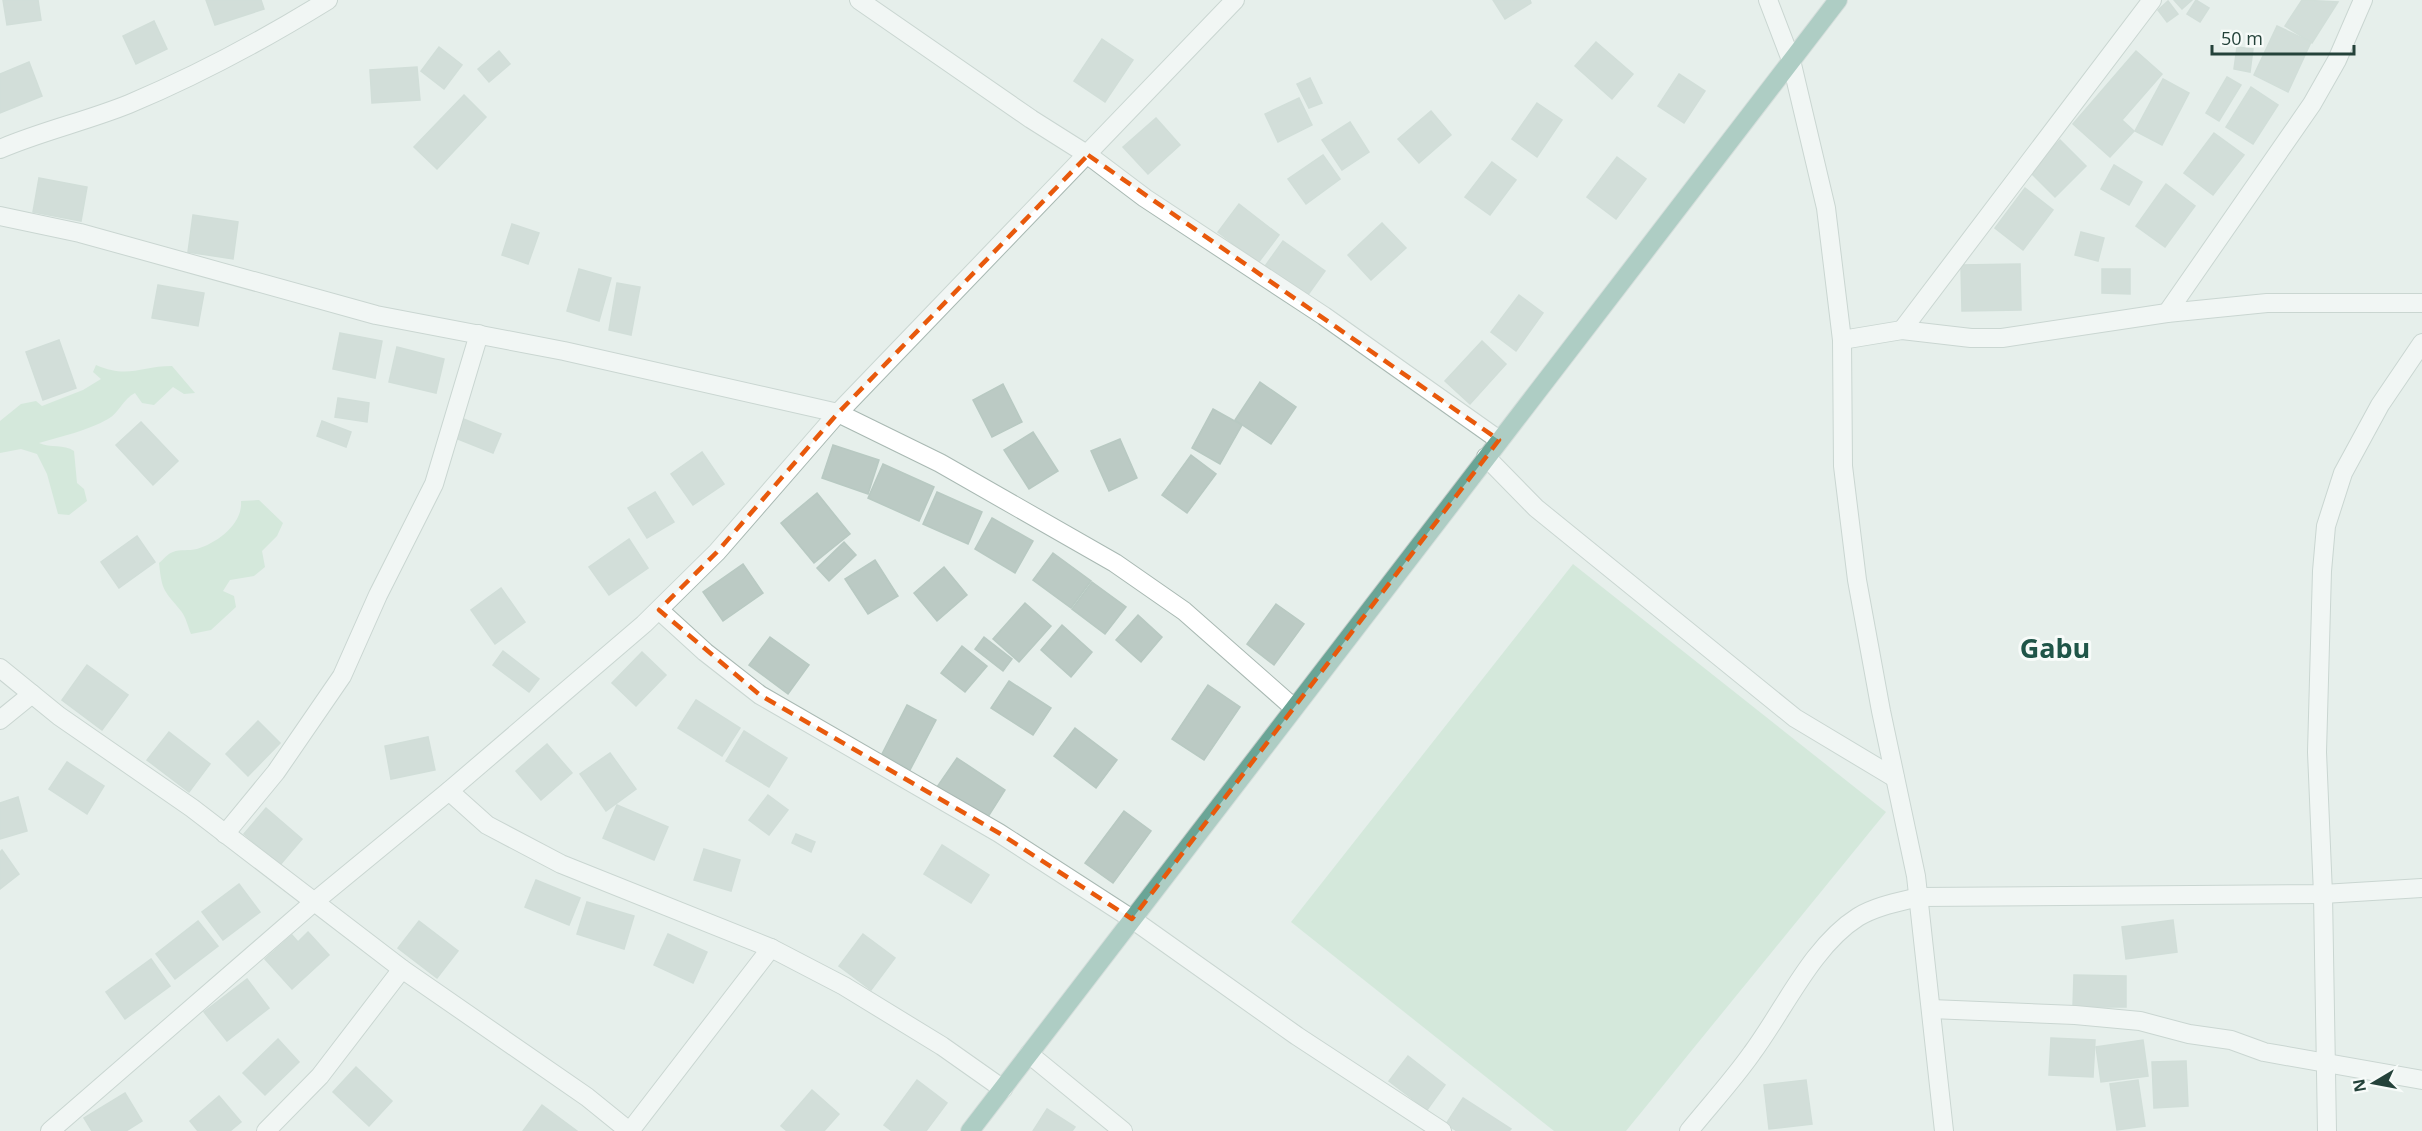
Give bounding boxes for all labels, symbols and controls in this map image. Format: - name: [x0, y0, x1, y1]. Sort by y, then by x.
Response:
- scale bar: [2212, 18, 2354, 56]
- text: 50 m: [2221, 26, 2263, 50]
- district label: Gabu: [2020, 629, 2090, 666]
- north arrow: [2344, 1053, 2404, 1113]
- text: N: [2347, 1077, 2371, 1094]

